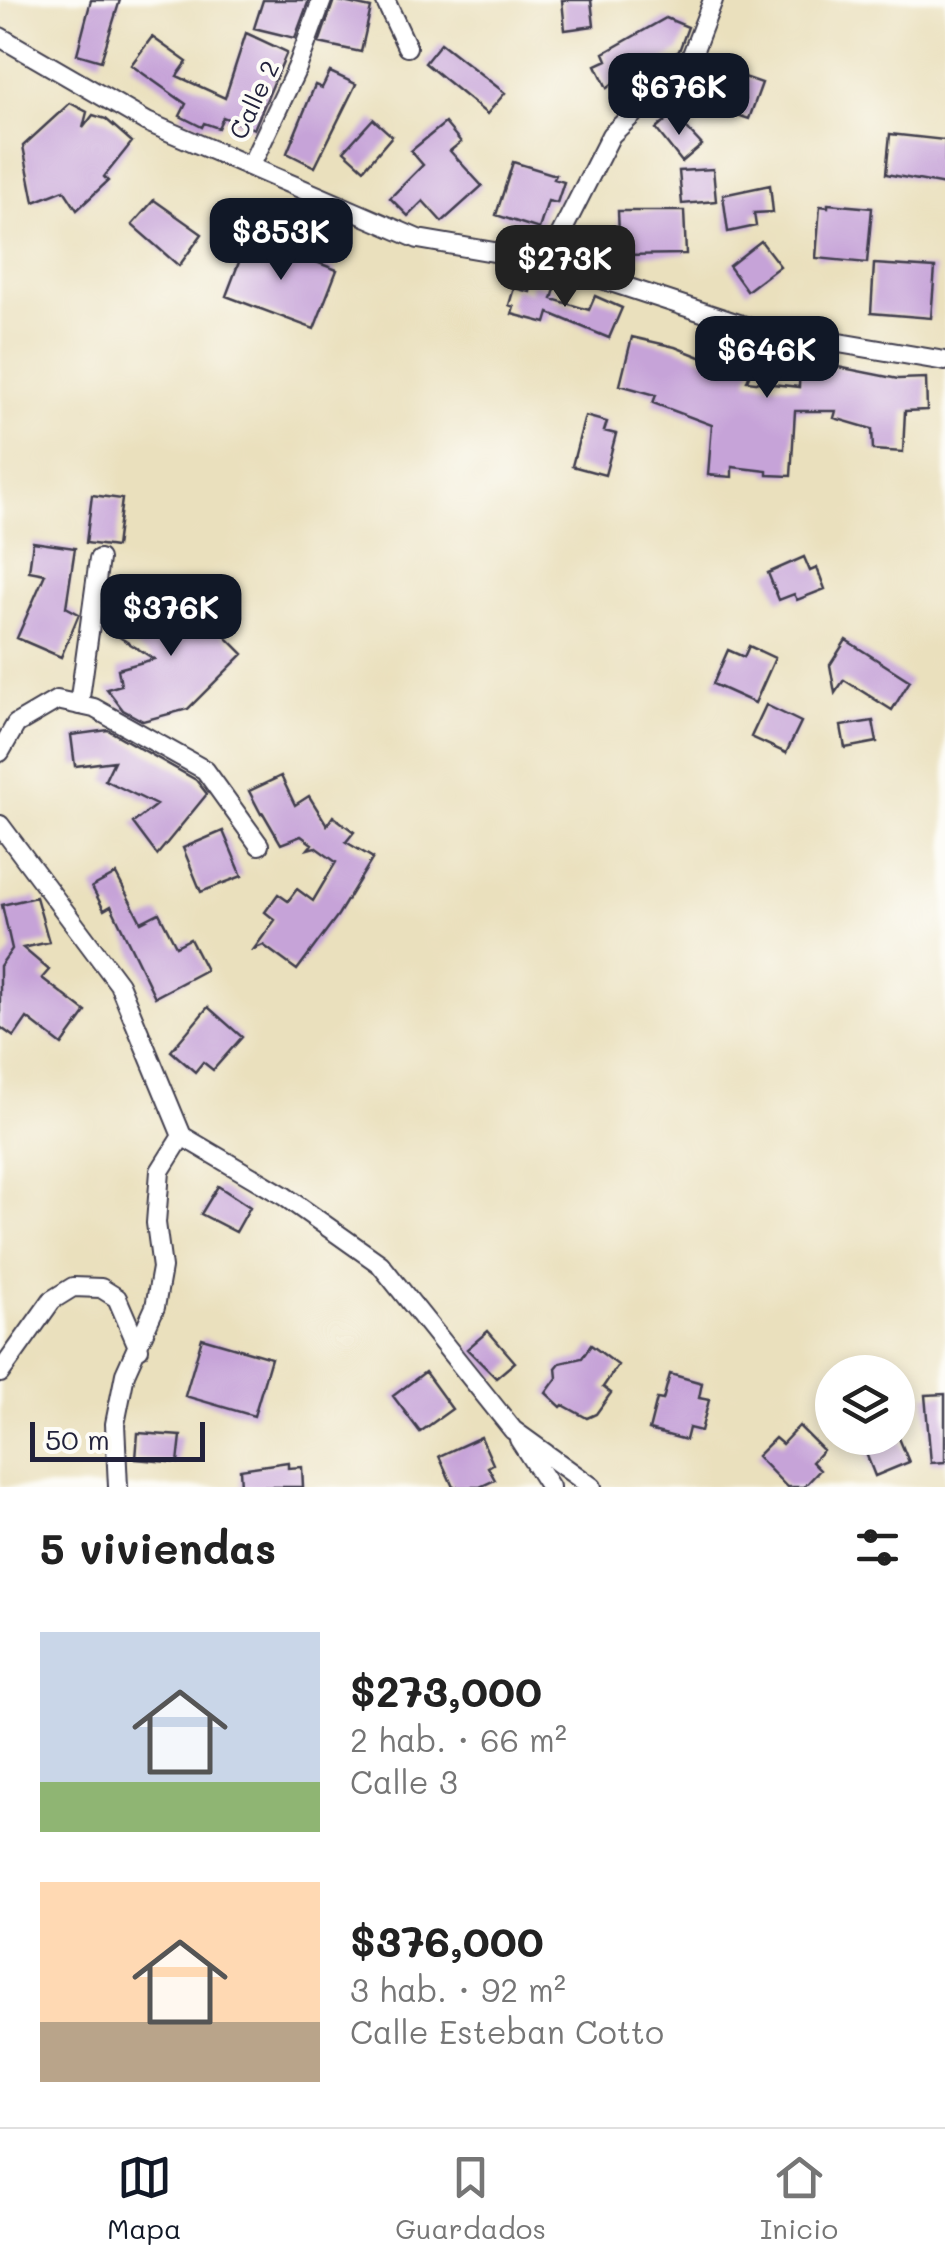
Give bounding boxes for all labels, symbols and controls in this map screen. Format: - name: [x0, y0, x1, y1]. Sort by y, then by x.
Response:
- pin: $676K: [609, 53, 749, 138]
- street label: Calle 2: [221, 55, 285, 144]
- text: $676K: [630, 64, 728, 106]
- pin: $853K: [211, 198, 351, 283]
- text: $853K: [232, 209, 330, 251]
- pin: $273K: [495, 225, 635, 310]
- text: $273K: [517, 236, 613, 278]
- pin: $646K: [697, 316, 837, 401]
- text: $646K: [717, 327, 817, 369]
- pin: $376K: [101, 574, 241, 659]
- text: $376K: [122, 585, 220, 627]
- map controls: [815, 1355, 915, 1455]
- button: layers: [815, 1355, 915, 1455]
- scale bar: [30, 1417, 205, 1462]
- text: 50 m: [45, 1421, 110, 1457]
- text: 5 viviendas: [40, 1520, 276, 1575]
- icon: filters: [850, 1520, 905, 1575]
- text: $273,000: [350, 1663, 542, 1718]
- icon: home: [120, 1672, 240, 1792]
- text: 2 hab. · 66 m²: [350, 1718, 567, 1760]
- text: Calle 3: [350, 1760, 458, 1802]
- text: $376,000: [350, 1913, 544, 1968]
- icon: home: [120, 1922, 240, 2042]
- text: 3 hab. · 92 m²: [350, 1968, 566, 2010]
- text: Calle Esteban Cotto: [350, 2010, 664, 2052]
- tab: Mapa: [107, 2150, 181, 2246]
- tab: Guardados: [395, 2150, 546, 2246]
- tab: Inicio: [760, 2150, 838, 2246]

